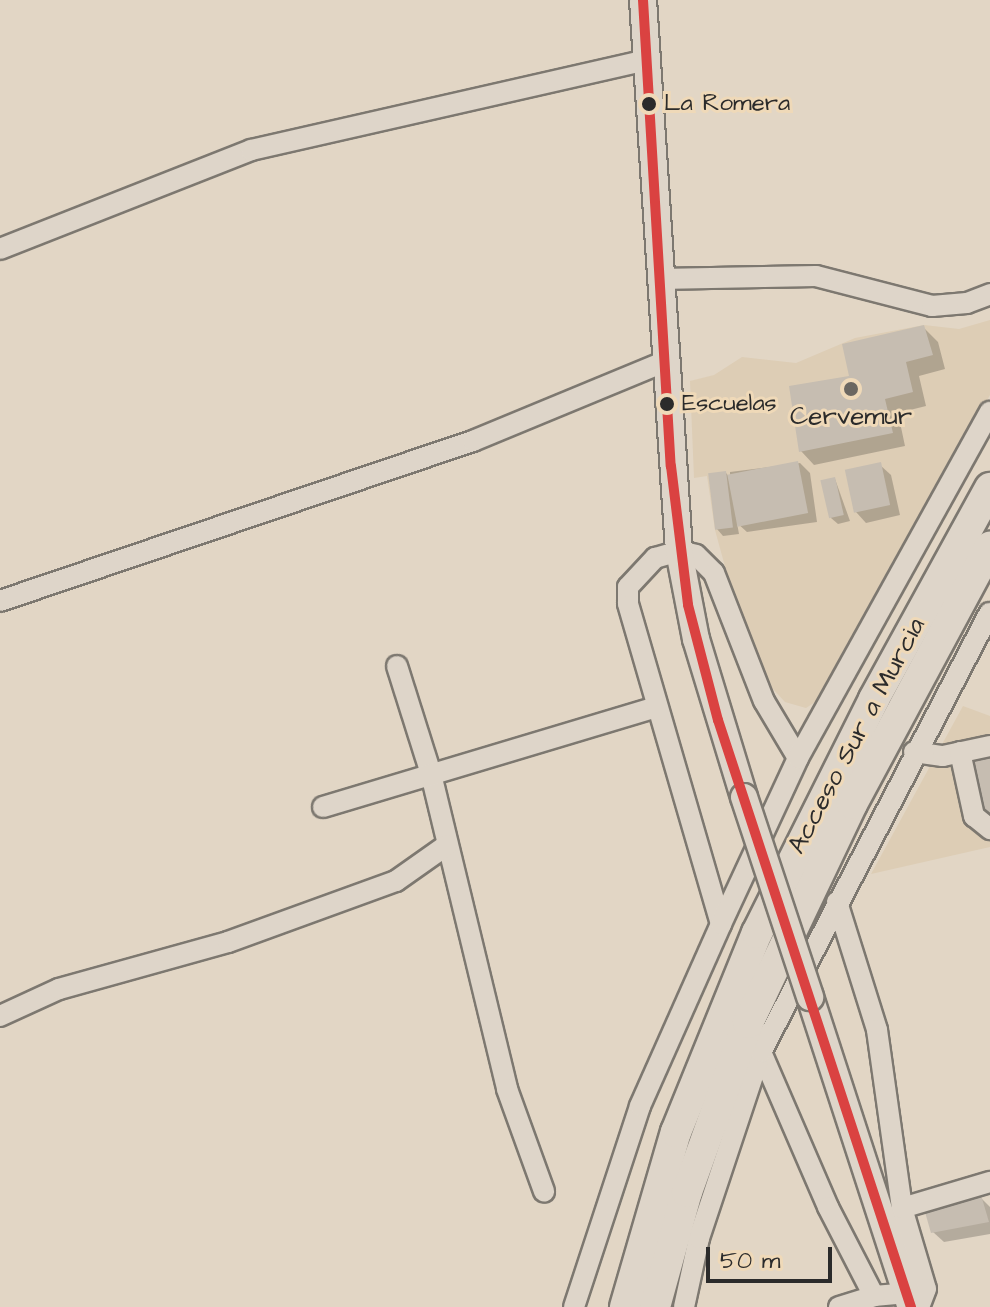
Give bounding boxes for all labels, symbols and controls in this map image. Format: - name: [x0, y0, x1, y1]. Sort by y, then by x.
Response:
- place label: La Romera: [664, 90, 790, 118]
- marker: La Romera: [641, 96, 657, 112]
- marker: Cervemur: [842, 380, 860, 398]
- place label: Escuelas: [682, 390, 777, 418]
- marker: Escuelas: [659, 396, 675, 412]
- place label: Cervemur: [790, 401, 912, 433]
- street label: Acceso Sur a Murcia: [782, 613, 932, 859]
- scale bar: [710, 1231, 836, 1281]
- text: 50 m: [720, 1244, 780, 1278]

